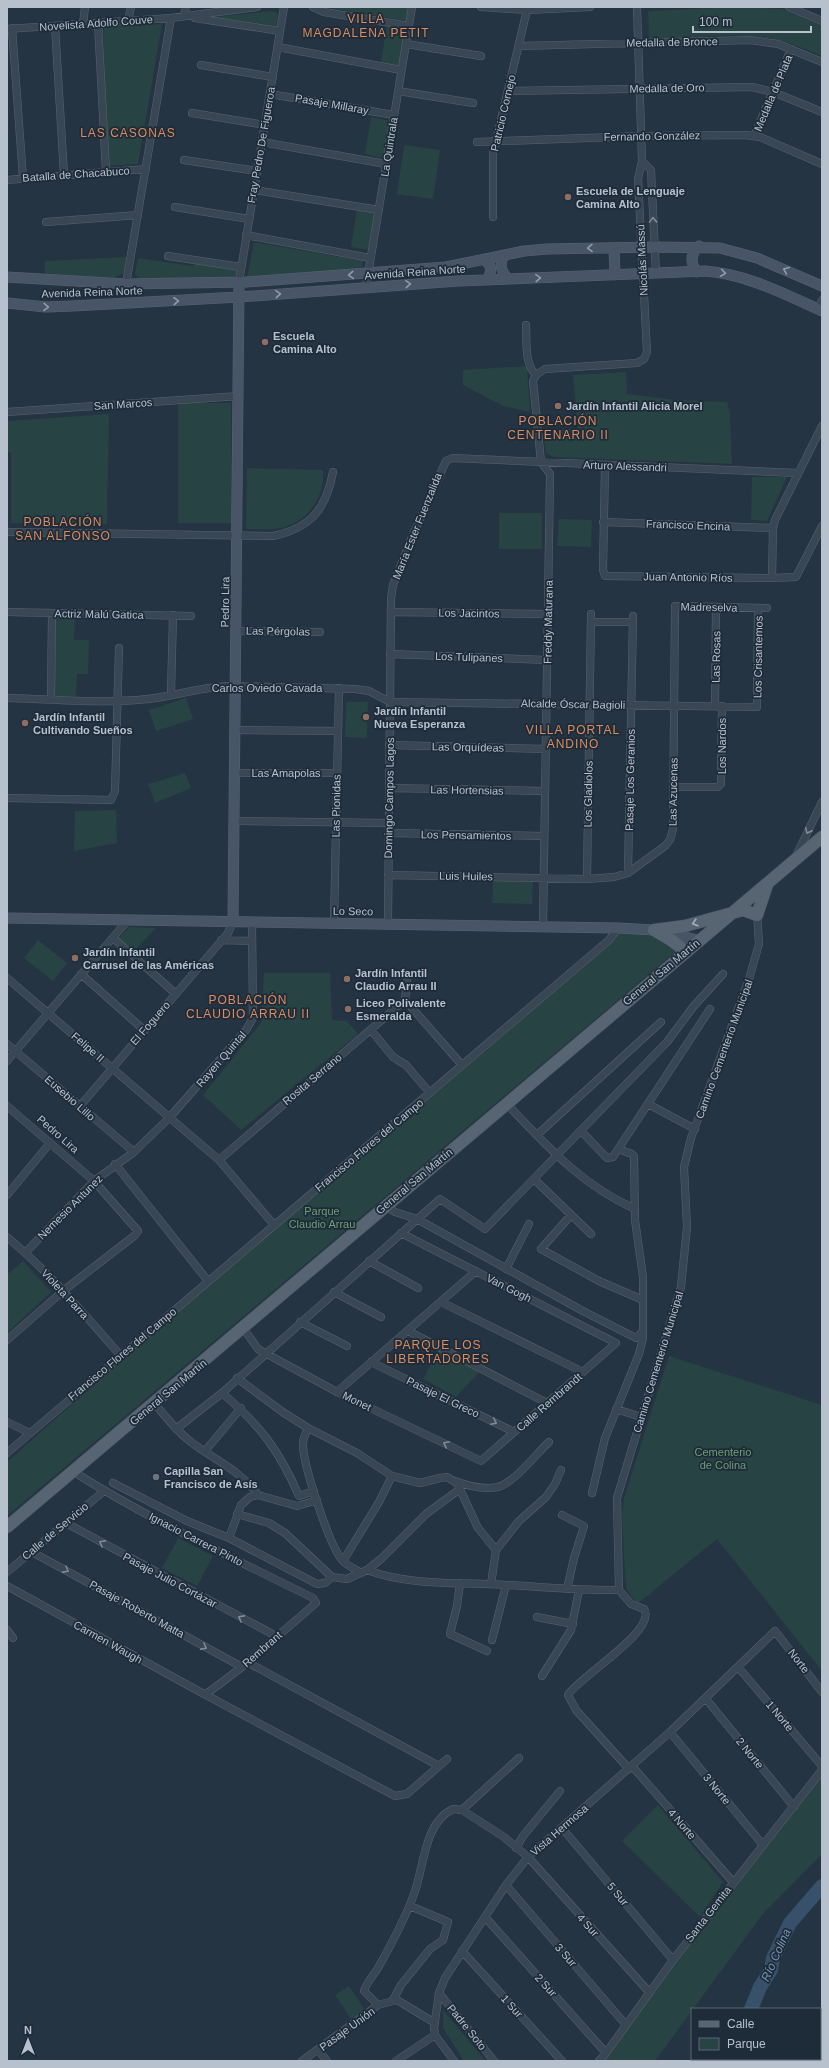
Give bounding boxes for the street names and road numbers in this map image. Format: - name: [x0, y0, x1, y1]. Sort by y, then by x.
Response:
- street label: Novelista Adolfo Couve: [39, 13, 153, 33]
- street label: Medalla de Bronce: [626, 35, 718, 49]
- street label: Medalla de Plata: [751, 52, 795, 133]
- street label: Patricio Cornejo: [488, 74, 518, 152]
- street label: Medalla de Oro: [629, 81, 705, 95]
- street label: Fray Pedro De Figueroa: [245, 85, 277, 204]
- street label: Pasaje Millaray: [294, 92, 370, 116]
- street label: La Quintrala: [378, 116, 400, 178]
- street label: Fernando González: [604, 129, 700, 143]
- street label: Batalla de Chacabuco: [22, 164, 130, 184]
- street label: Nicolás Massú: [634, 224, 650, 296]
- street label: Avenida Reina Norte: [364, 262, 466, 282]
- street label: Avenida Reina Norte: [41, 284, 143, 300]
- street label: San Marcos: [93, 396, 153, 412]
- street label: Arturo Alessandri: [583, 459, 667, 473]
- street label: María Ester Fuenzalida: [390, 470, 444, 581]
- street label: Francisco Encina: [646, 518, 731, 532]
- street label: Juan Antonio Ríos: [643, 570, 733, 584]
- street label: Pedro Lira: [219, 576, 231, 627]
- street label: Freddy Maturana: [541, 579, 555, 664]
- street label: Madreselva: [680, 601, 738, 614]
- street label: Los Jacintos: [438, 606, 500, 620]
- street label: Actriz Malú Gatica: [54, 607, 145, 621]
- street label: Los Crisantemos: [751, 615, 765, 698]
- street label: Las Pérgolas: [246, 624, 311, 638]
- street label: Las Rosas: [710, 630, 722, 683]
- street label: Los Tulipanes: [435, 650, 504, 664]
- street label: Carlos Oviedo Cavada: [212, 682, 323, 694]
- street label: Alcalde Óscar Bagioli: [521, 697, 625, 711]
- street label: Los Nardos: [716, 717, 728, 774]
- street label: Pasaje Los Geranios: [623, 728, 637, 831]
- street label: Domingo Campos Lagos: [382, 737, 396, 859]
- street label: Las Orquídeas: [432, 740, 505, 754]
- street label: Las Azucenas: [666, 757, 680, 826]
- street label: Los Gladiolos: [581, 760, 595, 827]
- street label: Las Amapolas: [251, 767, 321, 779]
- street label: Las Pionidas: [329, 774, 343, 838]
- street label: Las Hortensias: [430, 783, 504, 797]
- street label: Los Pensamientos: [421, 828, 512, 842]
- street label: Luis Huiles: [439, 870, 493, 882]
- street label: Lo Seco: [333, 905, 373, 917]
- street label: General San Martín: [620, 937, 702, 1007]
- street label: Camino Cementerio Municipal: [693, 978, 755, 1120]
- street label: El Foguero: [128, 999, 172, 1047]
- street label: Rayen Quintal: [194, 1029, 248, 1089]
- street label: Felipe II: [69, 1030, 107, 1064]
- street label: Rosita Serrano: [280, 1051, 344, 1107]
- street label: Eusebio Lillo: [43, 1073, 97, 1123]
- street label: Francisco Flores del Campo: [312, 1096, 426, 1194]
- street label: Pedro Lira: [35, 1113, 82, 1156]
- street label: General San Martín: [373, 1146, 455, 1216]
- street label: Nemesio Antunez: [35, 1172, 105, 1242]
- street label: Violeta Parra: [39, 1267, 92, 1322]
- street label: Van Gogh: [485, 1272, 533, 1304]
- street label: Camino Cementerio Municipal: [631, 1290, 685, 1434]
- street label: Francisco Flores del Campo: [65, 1305, 179, 1403]
- street label: General San Martín: [127, 1357, 209, 1427]
- street label: Calle Rembrandt: [514, 1370, 584, 1434]
- street label: Pasaje El Greco: [405, 1374, 481, 1420]
- street label: Monet: [341, 1389, 373, 1413]
- street label: Calle de Servicio: [20, 1500, 90, 1562]
- street label: Ignacio Carrera Pinto: [147, 1510, 245, 1568]
- street label: Pasaje Julio Cortázar: [121, 1550, 219, 1610]
- street label: Pasaje Roberto Matta: [88, 1578, 187, 1640]
- street label: Carmen Waugh: [72, 1618, 144, 1666]
- street label: Rembrant: [240, 1629, 284, 1669]
- street label: Norte: [786, 1647, 812, 1675]
- street label: 1 Norte: [764, 1698, 796, 1734]
- street label: 2 Norte: [734, 1735, 766, 1771]
- street label: 3 Norte: [701, 1771, 733, 1807]
- street label: Vista Hermosa: [528, 1801, 591, 1858]
- street label: 4 Norte: [666, 1806, 698, 1842]
- street label: 5 Sur: [605, 1880, 631, 1908]
- street label: Santa Gemita: [683, 1883, 734, 1944]
- street label: 4 Sur: [575, 1911, 601, 1939]
- street label: 3 Sur: [553, 1941, 579, 1969]
- street label: 2 Sur: [533, 1971, 559, 1999]
- street label: 1 Sur: [499, 1992, 525, 2020]
- street label: Padre Soto: [445, 2002, 489, 2052]
- street label: Pasaje Unión: [317, 2005, 377, 2053]

